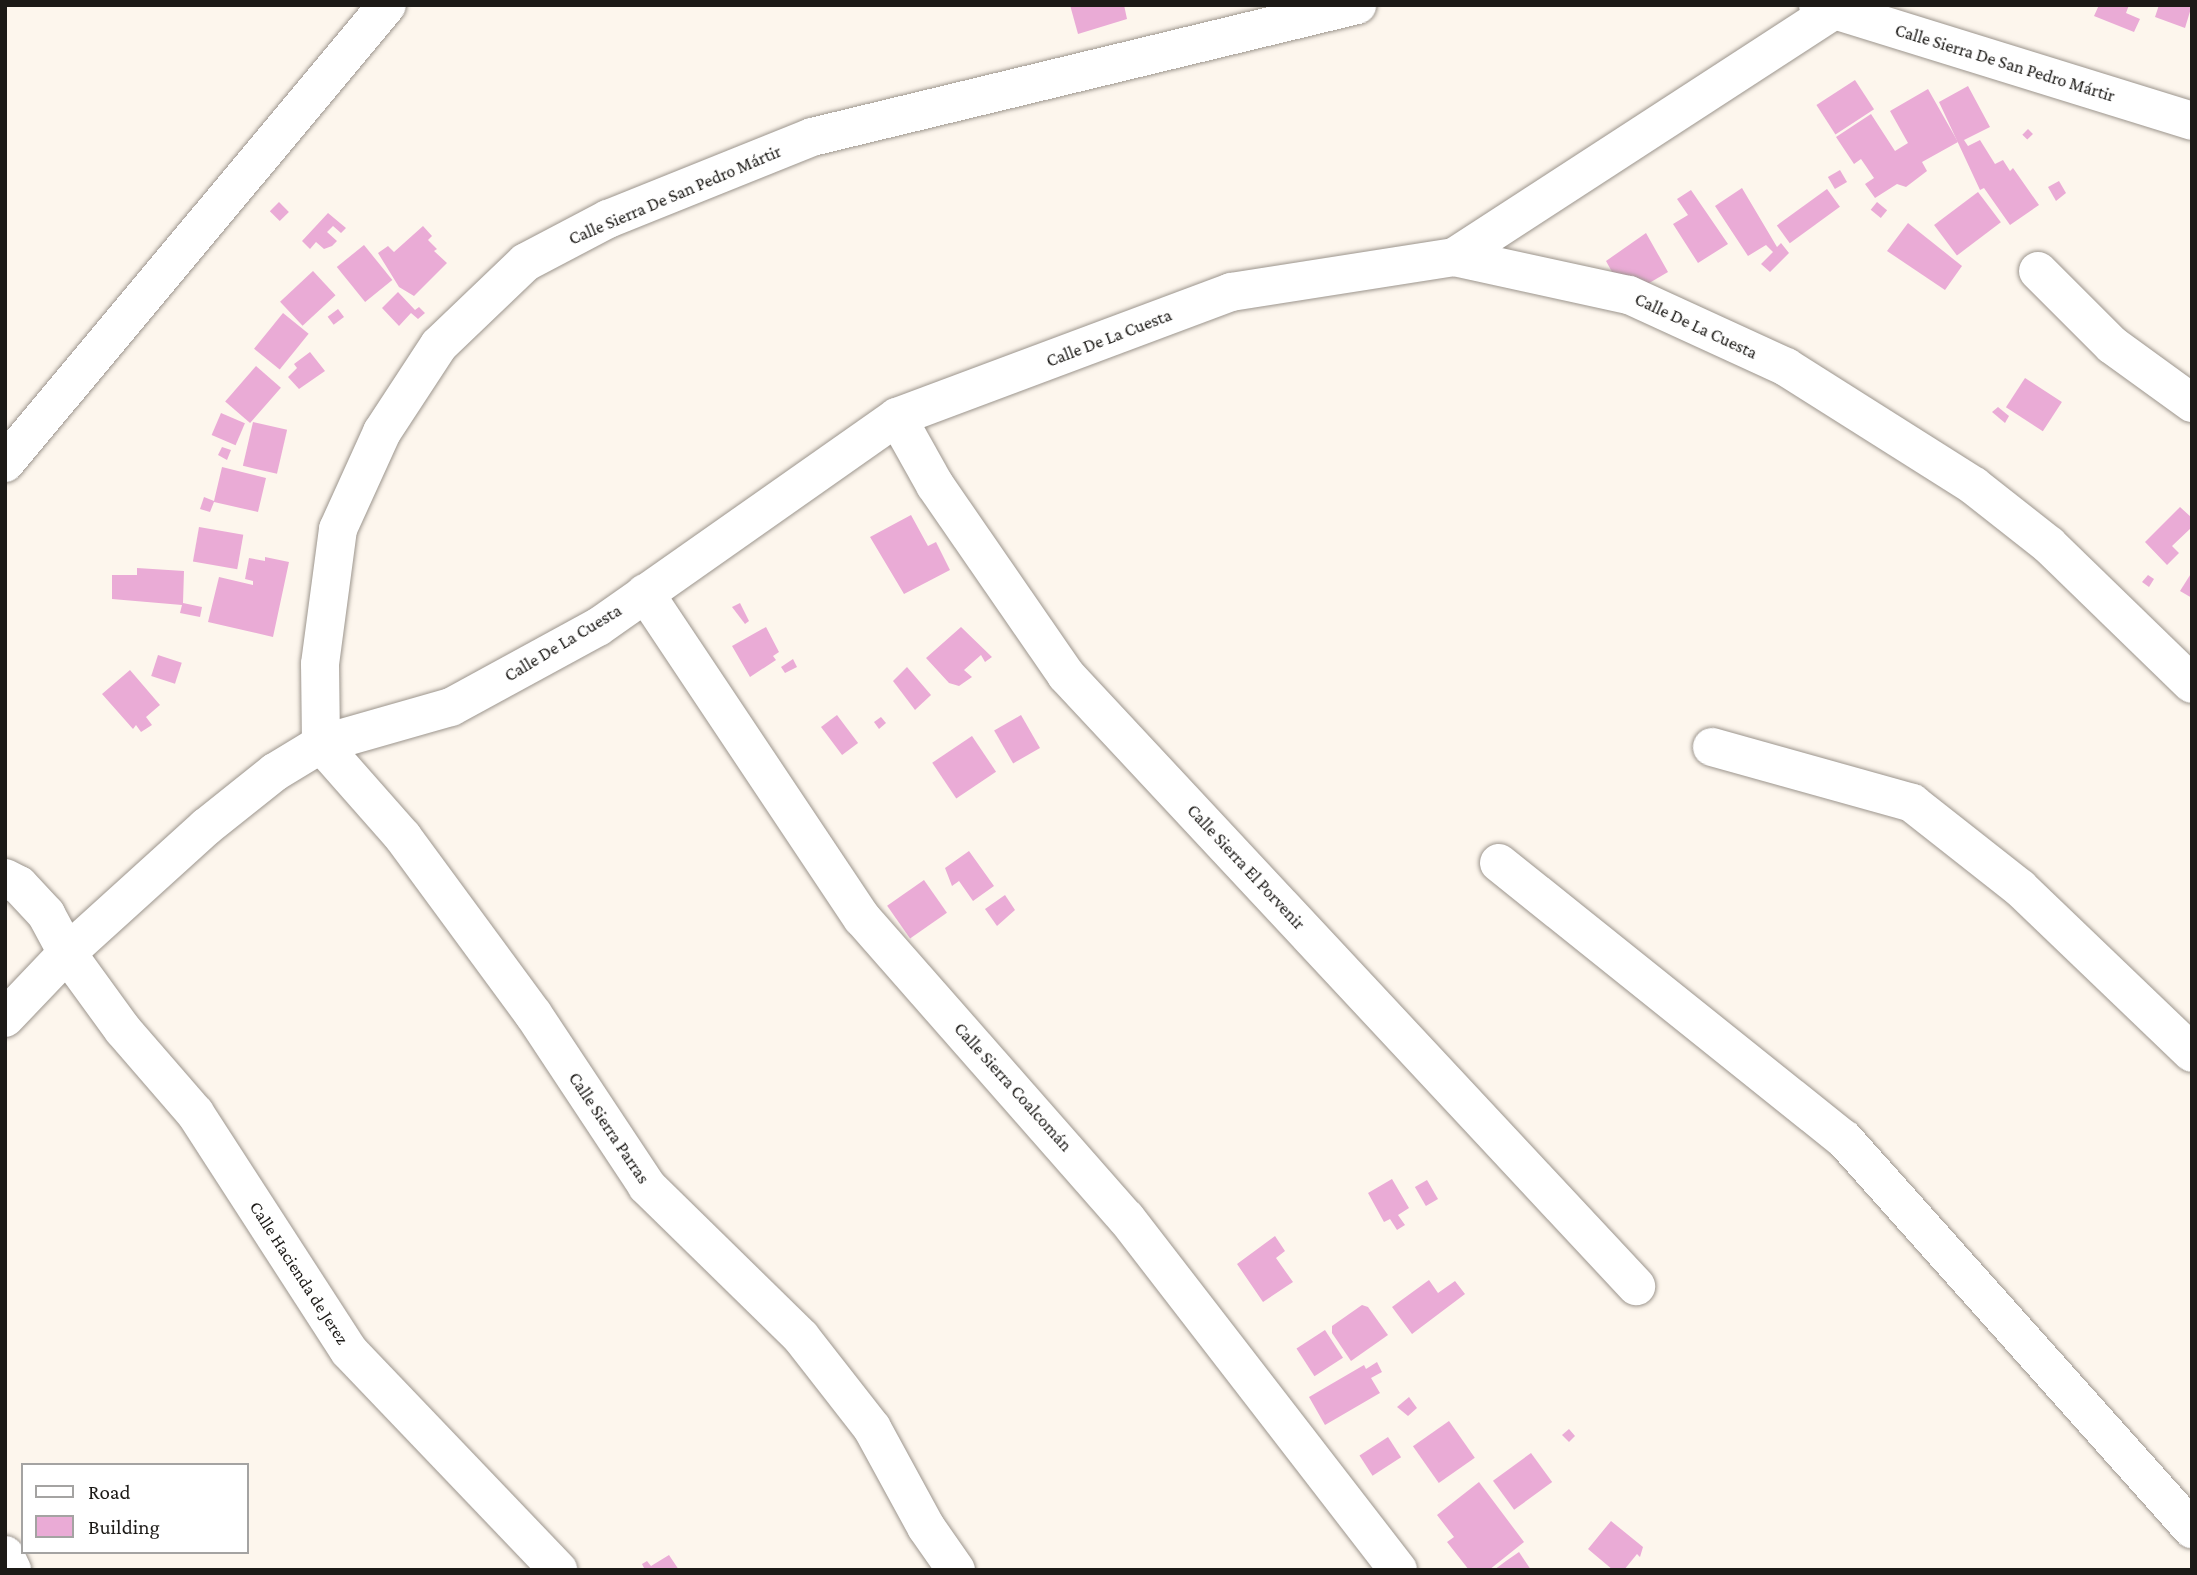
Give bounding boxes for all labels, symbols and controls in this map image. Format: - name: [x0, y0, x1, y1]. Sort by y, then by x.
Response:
- street label: Calle Sierra De San Pedro Mártir: [1892, 19, 2118, 107]
- street label: Calle Sierra De San Pedro Mártir: [565, 140, 785, 250]
- street label: Calle De La Cuesta: [1631, 288, 1761, 364]
- street label: Calle De La Cuesta: [1043, 304, 1175, 372]
- street label: Calle De La Cuesta: [501, 600, 625, 686]
- street label: Calle Sierra El Porvenir: [1182, 800, 1310, 934]
- street label: Calle Sierra Coalcomán: [949, 1018, 1077, 1156]
- street label: Calle Sierra Parras: [564, 1068, 654, 1188]
- street label: Calle Hacienda de Jerez: [245, 1197, 353, 1349]
- legend: [21, 1463, 248, 1554]
- text: Road: [88, 1480, 131, 1504]
- text: Building: [88, 1515, 160, 1539]

